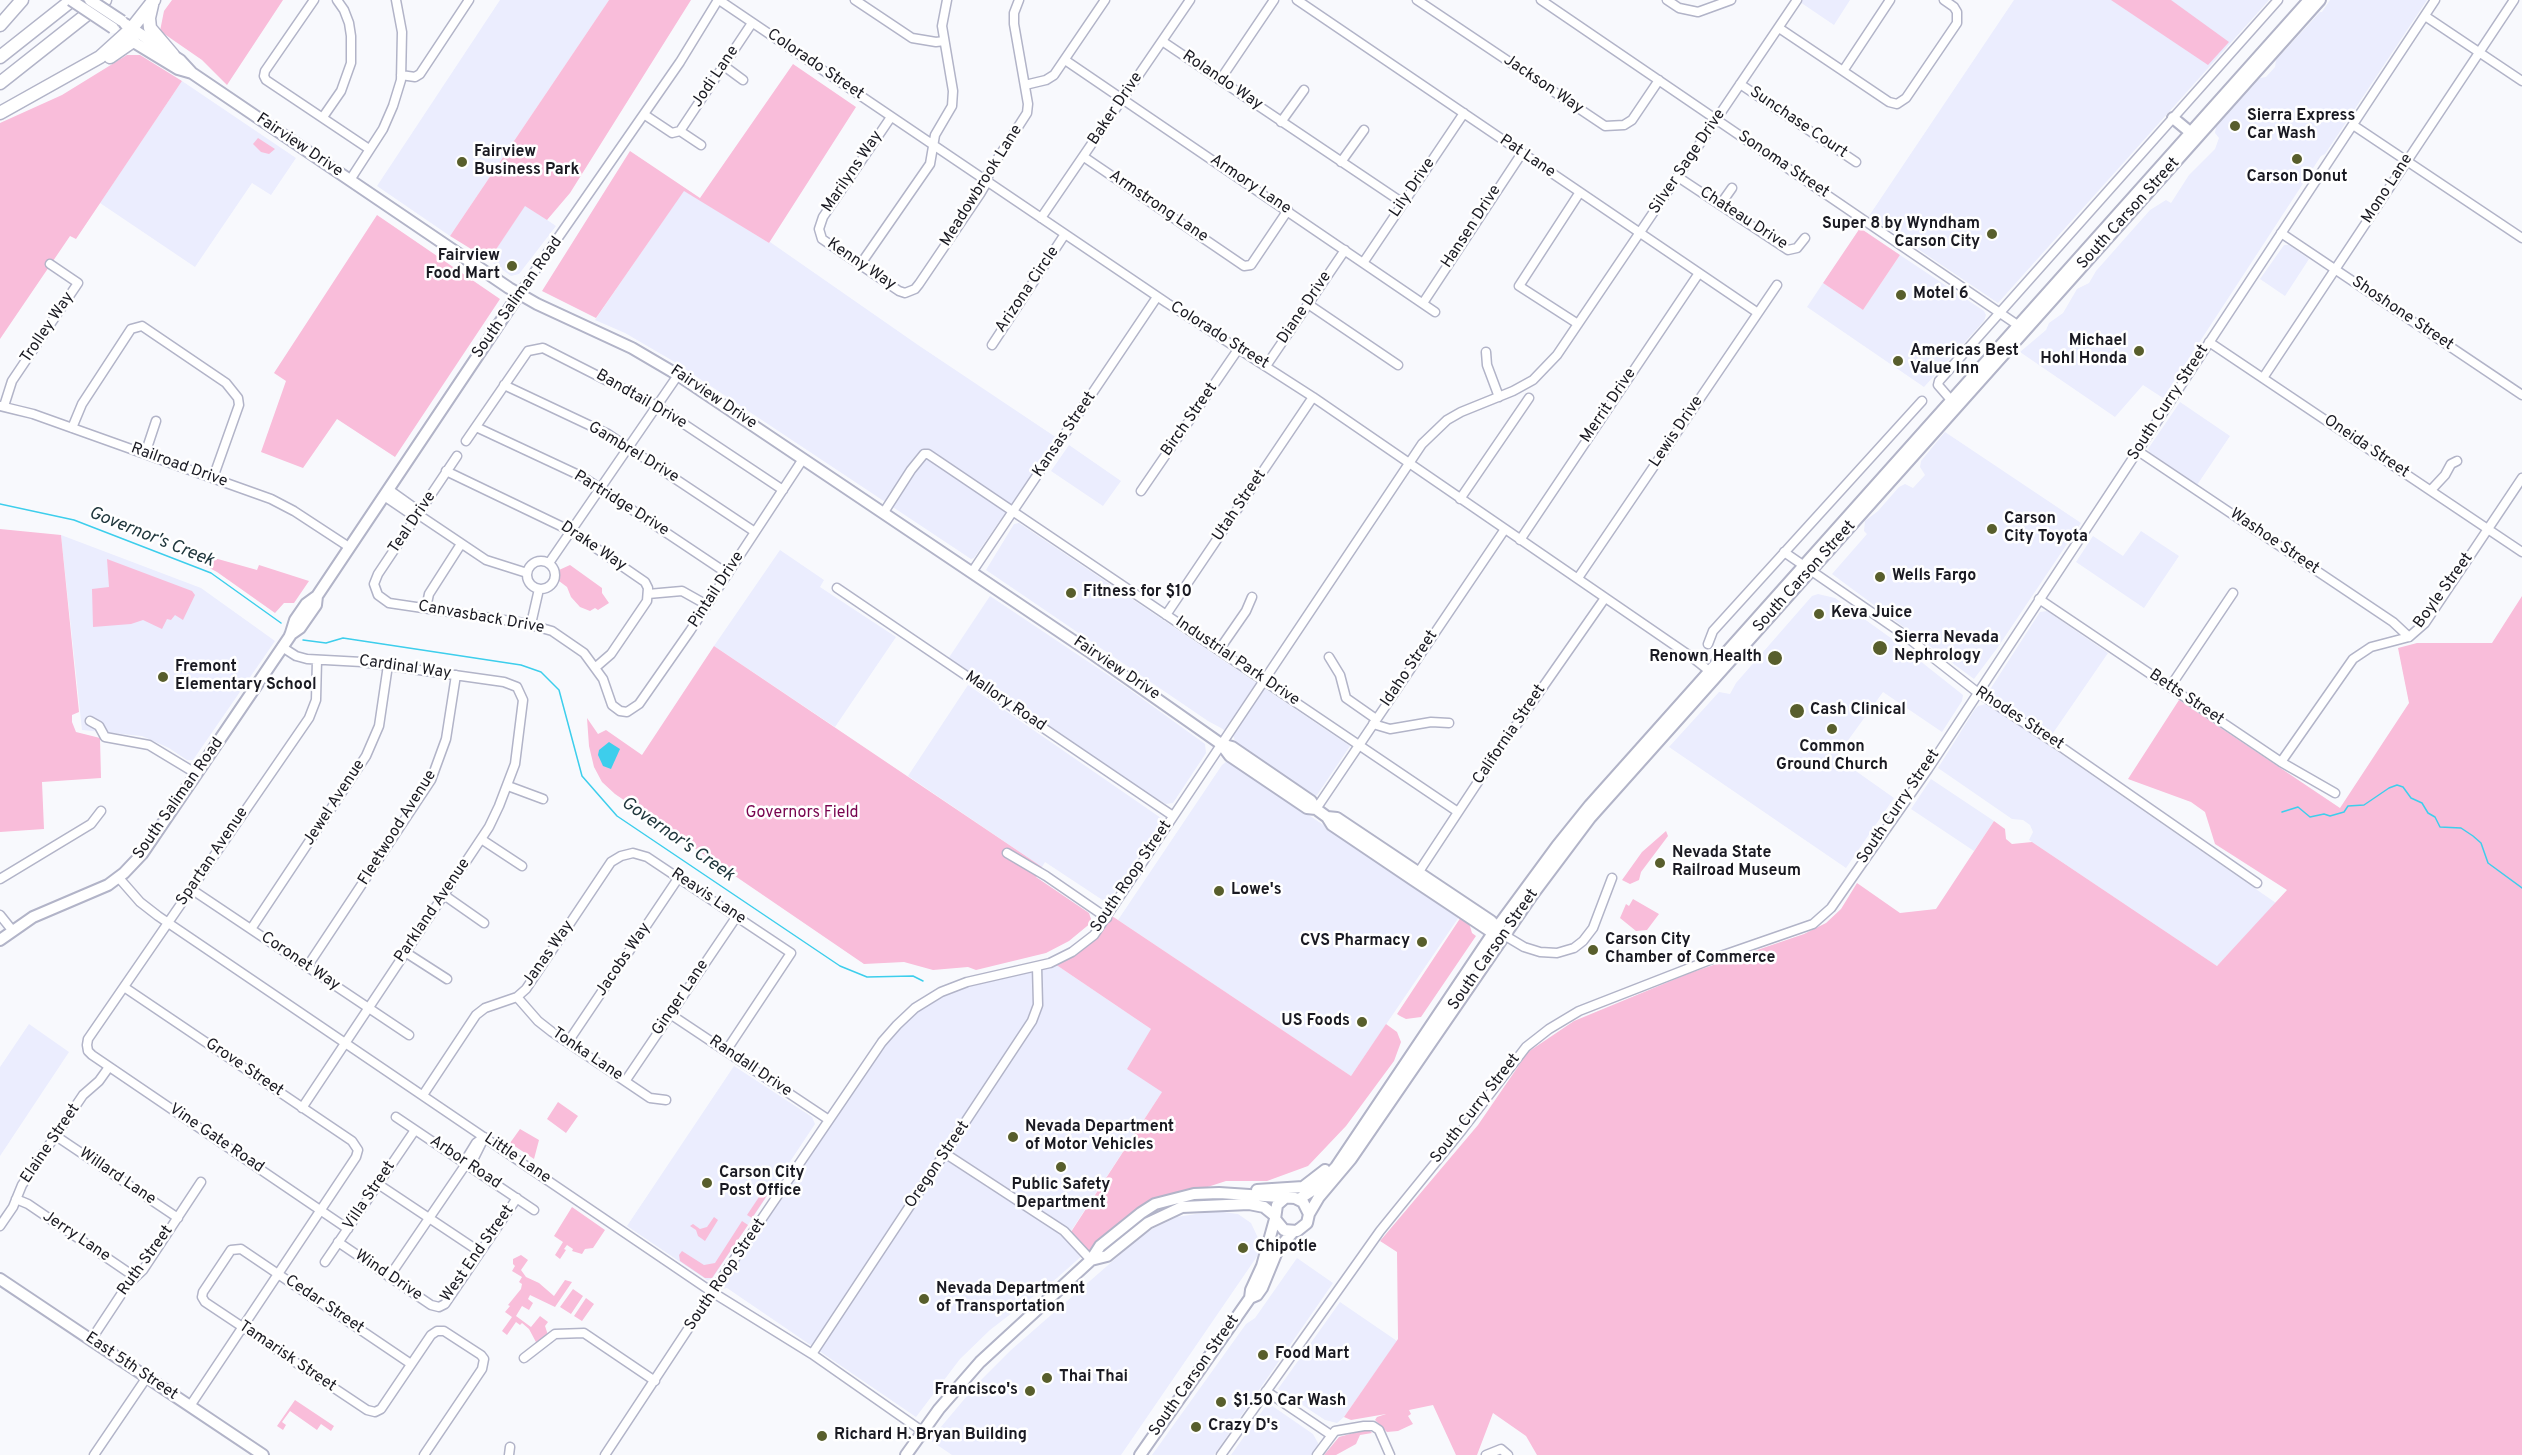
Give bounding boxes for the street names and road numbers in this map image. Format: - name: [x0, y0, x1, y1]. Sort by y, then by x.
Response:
- street label: Colorado Street: [763, 26, 867, 104]
- street label: Jodi Lane: [688, 43, 744, 111]
- street label: Rolando Way: [1178, 47, 1266, 115]
- street label: Jackson Way: [1499, 51, 1587, 119]
- street label: Baker Drive: [1085, 69, 1147, 149]
- street label: Sunchase Court: [1745, 83, 1851, 163]
- street label: Silver Sage Drive: [1646, 106, 1730, 218]
- street label: Fairview Drive: [252, 110, 346, 182]
- street label: Meadowbrook Lane: [937, 122, 1027, 250]
- street label: Sonoma Street: [1734, 127, 1832, 203]
- street label: Marilyns Way: [819, 128, 887, 216]
- street label: Pat Lane: [1495, 131, 1559, 183]
- street label: Armory Lane: [1206, 151, 1294, 219]
- street label: Mono Lane: [2358, 151, 2418, 227]
- street label: South Carson Street: [2074, 154, 2184, 274]
- street label: Lily Drive: [1386, 155, 1440, 221]
- street label: Armstrong Lane: [1105, 167, 1211, 247]
- street label: Hansen Drive: [1438, 182, 1506, 272]
- street label: Chateau Drive: [1695, 183, 1791, 255]
- street label: South Saliman Road: [469, 233, 567, 363]
- street label: Kenny Way: [823, 235, 899, 295]
- street label: Arizona Circle: [992, 243, 1064, 337]
- street label: Diane Drive: [1274, 268, 1336, 348]
- street label: Shoshone Street: [2347, 273, 2457, 355]
- street label: Trolley Way: [17, 289, 79, 367]
- street label: Colorado Street: [1166, 298, 1272, 374]
- street label: South Curry Street: [2124, 342, 2214, 464]
- street label: Fairview Drive: [666, 362, 760, 434]
- street label: Merrit Drive: [1577, 365, 1641, 447]
- street label: Bandtail Drive: [592, 366, 690, 434]
- street label: Birch Street: [1158, 380, 1222, 460]
- street label: Kansas Street: [1029, 389, 1101, 481]
- street label: Lewis Drive: [1646, 393, 1708, 471]
- street label: Oneida Street: [2320, 411, 2412, 483]
- street label: Gambrel Drive: [584, 418, 682, 488]
- street label: Railroad Drive: [128, 440, 230, 492]
- street label: Partridge Drive: [570, 467, 672, 541]
- street label: Utah Street: [1209, 467, 1271, 545]
- street label: Teal Drive: [385, 488, 441, 558]
- street label: Washoe Street: [2226, 505, 2322, 579]
- street label: South Carson Street: [1750, 517, 1860, 637]
- street label: Drake Way: [556, 518, 630, 576]
- street label: Pintail Drive: [685, 548, 749, 632]
- street label: Boyle Street: [2410, 550, 2478, 632]
- street label: Canvasback Drive: [416, 597, 546, 639]
- street label: Industrial Park Drive: [1171, 613, 1303, 711]
- street label: Idaho Street: [1377, 627, 1443, 711]
- street label: Fairview Drive: [1069, 633, 1163, 705]
- street label: Cardinal Way: [358, 652, 452, 684]
- street label: Betts Street: [2145, 666, 2227, 730]
- street label: Mallory Road: [961, 668, 1049, 736]
- street label: California Street: [1470, 681, 1550, 789]
- street label: Rhodes Street: [1971, 683, 2067, 755]
- street label: South Saliman Road: [130, 734, 228, 864]
- street label: South Curry Street: [1854, 746, 1944, 868]
- street label: Jewel Avenue: [300, 756, 370, 850]
- street label: Fleetwood Avenue: [355, 767, 441, 889]
- street label: Spartan Avenue: [173, 804, 253, 910]
- street label: South Roop Street: [1087, 817, 1177, 937]
- street label: Parkland Avenue: [391, 855, 475, 967]
- street label: Reavis Lane: [667, 865, 749, 929]
- street label: South Carson Street: [1445, 886, 1543, 1014]
- street label: Janas Way: [519, 917, 579, 991]
- street label: Jacobs Way: [592, 920, 656, 1000]
- street label: Coronet Way: [257, 929, 343, 995]
- street label: Ginger Lane: [649, 956, 713, 1040]
- street label: Tonka Lane: [548, 1024, 626, 1086]
- street label: Randall Drive: [705, 1032, 795, 1102]
- street label: Grove Street: [201, 1035, 287, 1101]
- street label: South Curry Street: [1427, 1050, 1525, 1168]
- street label: Vine Gate Road: [165, 1100, 267, 1178]
- street label: Elaine Street: [17, 1101, 85, 1187]
- street label: Oregon Street: [902, 1118, 974, 1212]
- street label: Little Lane: [480, 1130, 554, 1188]
- street label: Arbor Road: [426, 1132, 504, 1194]
- street label: Willard Lane: [75, 1144, 159, 1210]
- street label: Villa Street: [340, 1158, 400, 1234]
- street label: West End Street: [437, 1202, 519, 1306]
- street label: Jerry Lane: [38, 1207, 114, 1267]
- street label: South Roop Street: [681, 1215, 771, 1335]
- street label: Ruth Street: [114, 1222, 178, 1300]
- street label: Wind Drive: [351, 1246, 425, 1306]
- street label: Cedar Street: [281, 1272, 367, 1338]
- street label: South Carson Street: [1146, 1312, 1244, 1440]
- street label: Tamarisk Street: [235, 1317, 339, 1397]
- street label: East 5th Street: [81, 1329, 181, 1405]

